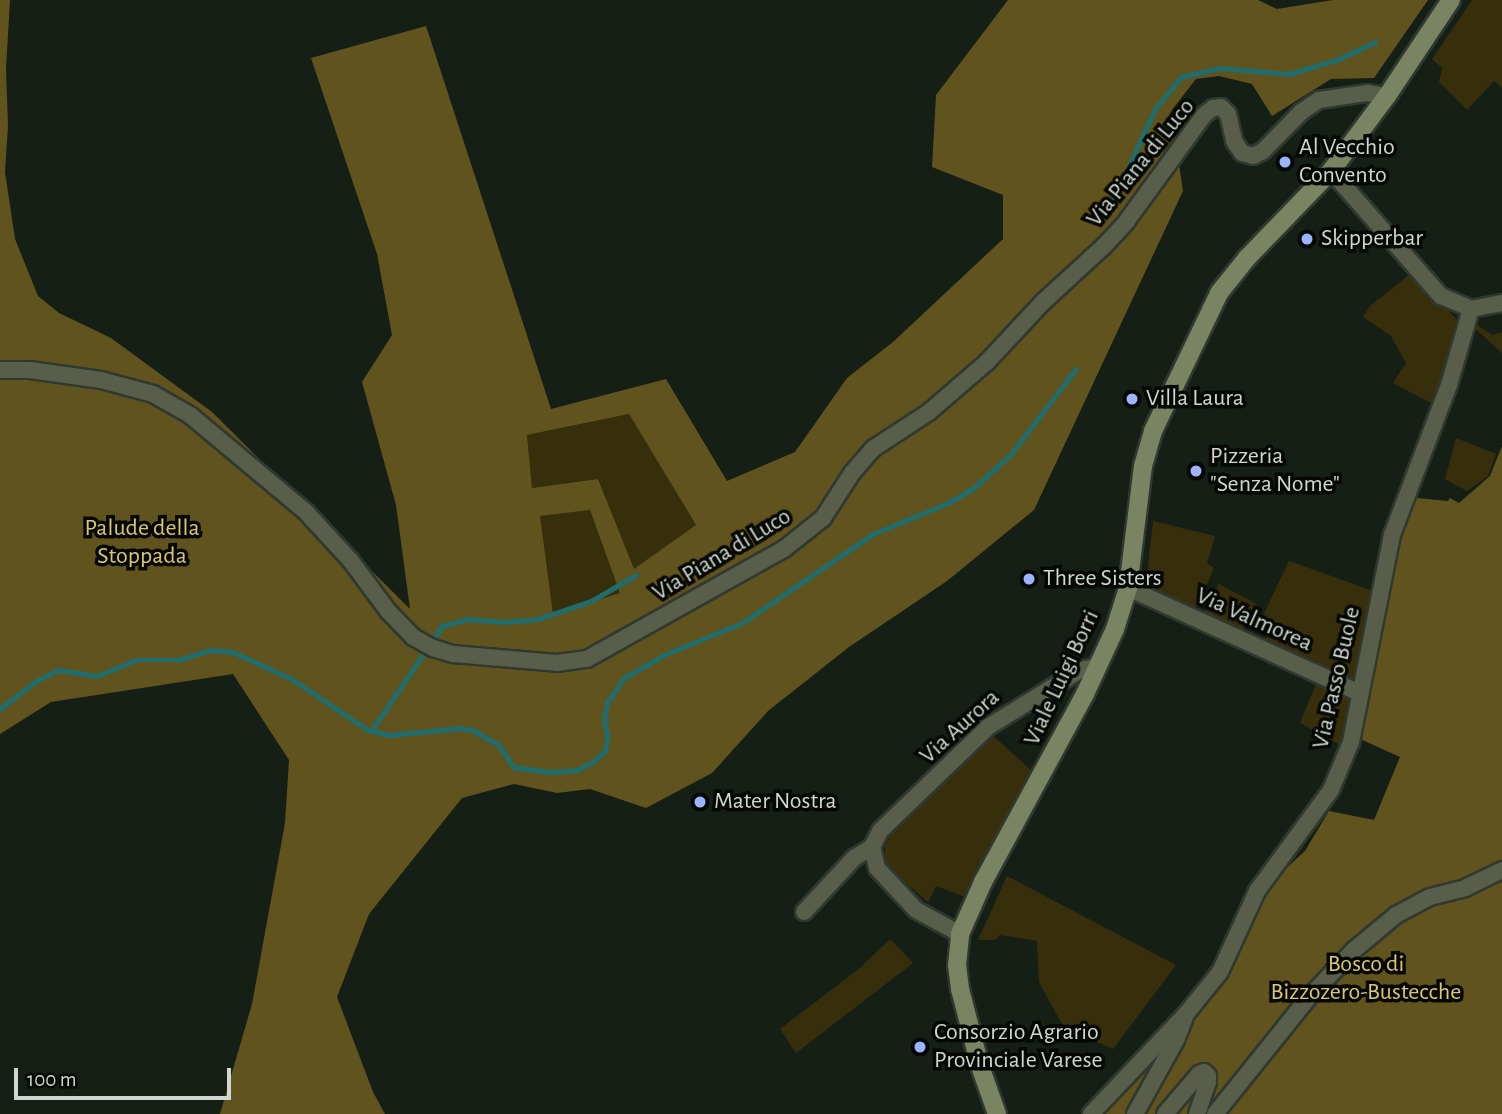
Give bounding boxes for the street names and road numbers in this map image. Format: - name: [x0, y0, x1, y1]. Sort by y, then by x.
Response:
- street label: Via Piana di Luco: [1081, 93, 1201, 233]
- street label: Via Piana di Luco: [648, 502, 796, 608]
- street label: Via Valmorea: [1191, 582, 1317, 658]
- street label: Via Passo Buole: [1307, 604, 1367, 752]
- street label: Viale Luigi Borri: [1018, 606, 1106, 750]
- street label: Via Aurora: [914, 684, 1006, 770]

